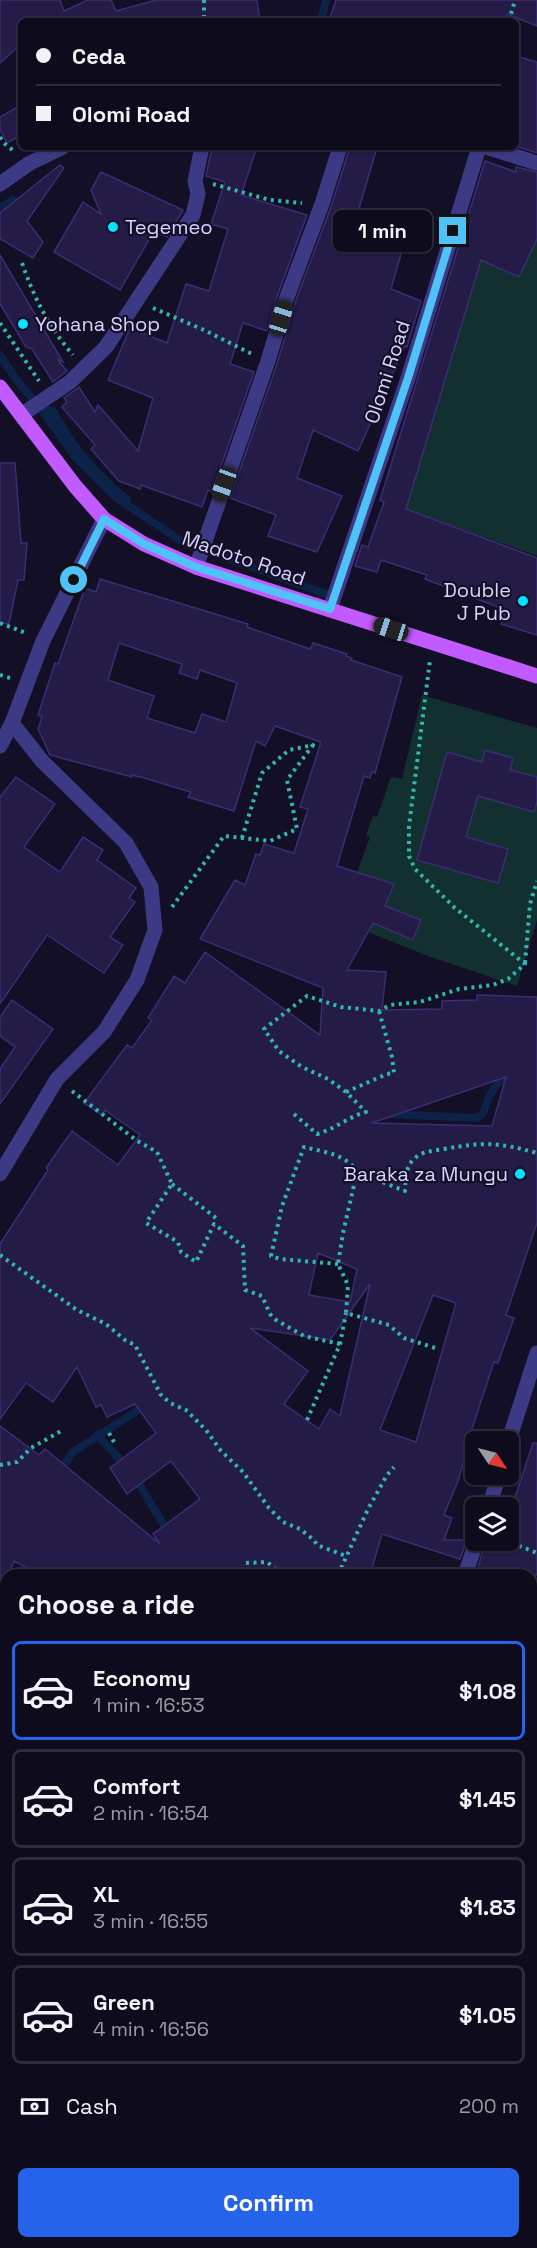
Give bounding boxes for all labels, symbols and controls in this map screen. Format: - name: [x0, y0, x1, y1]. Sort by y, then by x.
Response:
- text: Ceda: [72, 42, 126, 70]
- text: Olomi Road: [72, 100, 190, 128]
- callout: 1 min: [333, 210, 432, 252]
- place label: Tegemeo: [125, 214, 213, 240]
- route end: [439, 217, 466, 244]
- text: 1 min: [358, 218, 407, 244]
- marker: Tegemeo: [106, 220, 120, 234]
- car: [267, 298, 295, 338]
- place label: Yohana Shop: [35, 311, 160, 337]
- marker: Yohana Shop: [16, 317, 30, 331]
- street label: Olomi Road: [358, 317, 416, 427]
- car: [209, 464, 239, 504]
- street label: Madoto Road: [179, 525, 309, 591]
- route start: [60, 566, 87, 593]
- place label: Double J Pub: [444, 577, 511, 626]
- marker: Double J Pub: [516, 594, 530, 608]
- car: [371, 615, 411, 643]
- place label: Baraka za Mungu: [344, 1161, 508, 1187]
- marker: Baraka za Mungu: [513, 1167, 527, 1181]
- north arrow: [465, 1431, 519, 1485]
- map controls: [465, 1431, 519, 1551]
- button: layers: [465, 1497, 519, 1551]
- text: Choose a ride: [18, 1587, 195, 1622]
- icon: car: [21, 1664, 75, 1718]
- text: Economy: [93, 1664, 191, 1692]
- text: $1.08: [459, 1677, 516, 1705]
- text: 1 min · 16:53: [93, 1692, 205, 1718]
- icon: car: [21, 1772, 75, 1826]
- text: Comfort: [93, 1772, 181, 1800]
- text: $1.45: [459, 1785, 516, 1813]
- text: 2 min · 16:54: [93, 1800, 209, 1826]
- icon: car: [21, 1880, 75, 1934]
- text: XL: [93, 1880, 119, 1908]
- text: $1.83: [460, 1893, 516, 1921]
- text: 3 min · 16:55: [93, 1908, 208, 1934]
- icon: car: [21, 1988, 75, 2042]
- text: Green: [93, 1988, 155, 2016]
- text: $1.05: [459, 2001, 516, 2029]
- text: 4 min · 16:56: [93, 2016, 209, 2042]
- icon: cash: [18, 2090, 51, 2123]
- text: Cash: [66, 2092, 118, 2120]
- text: 200 m: [459, 2093, 519, 2119]
- button: Confirm: [18, 2168, 519, 2237]

